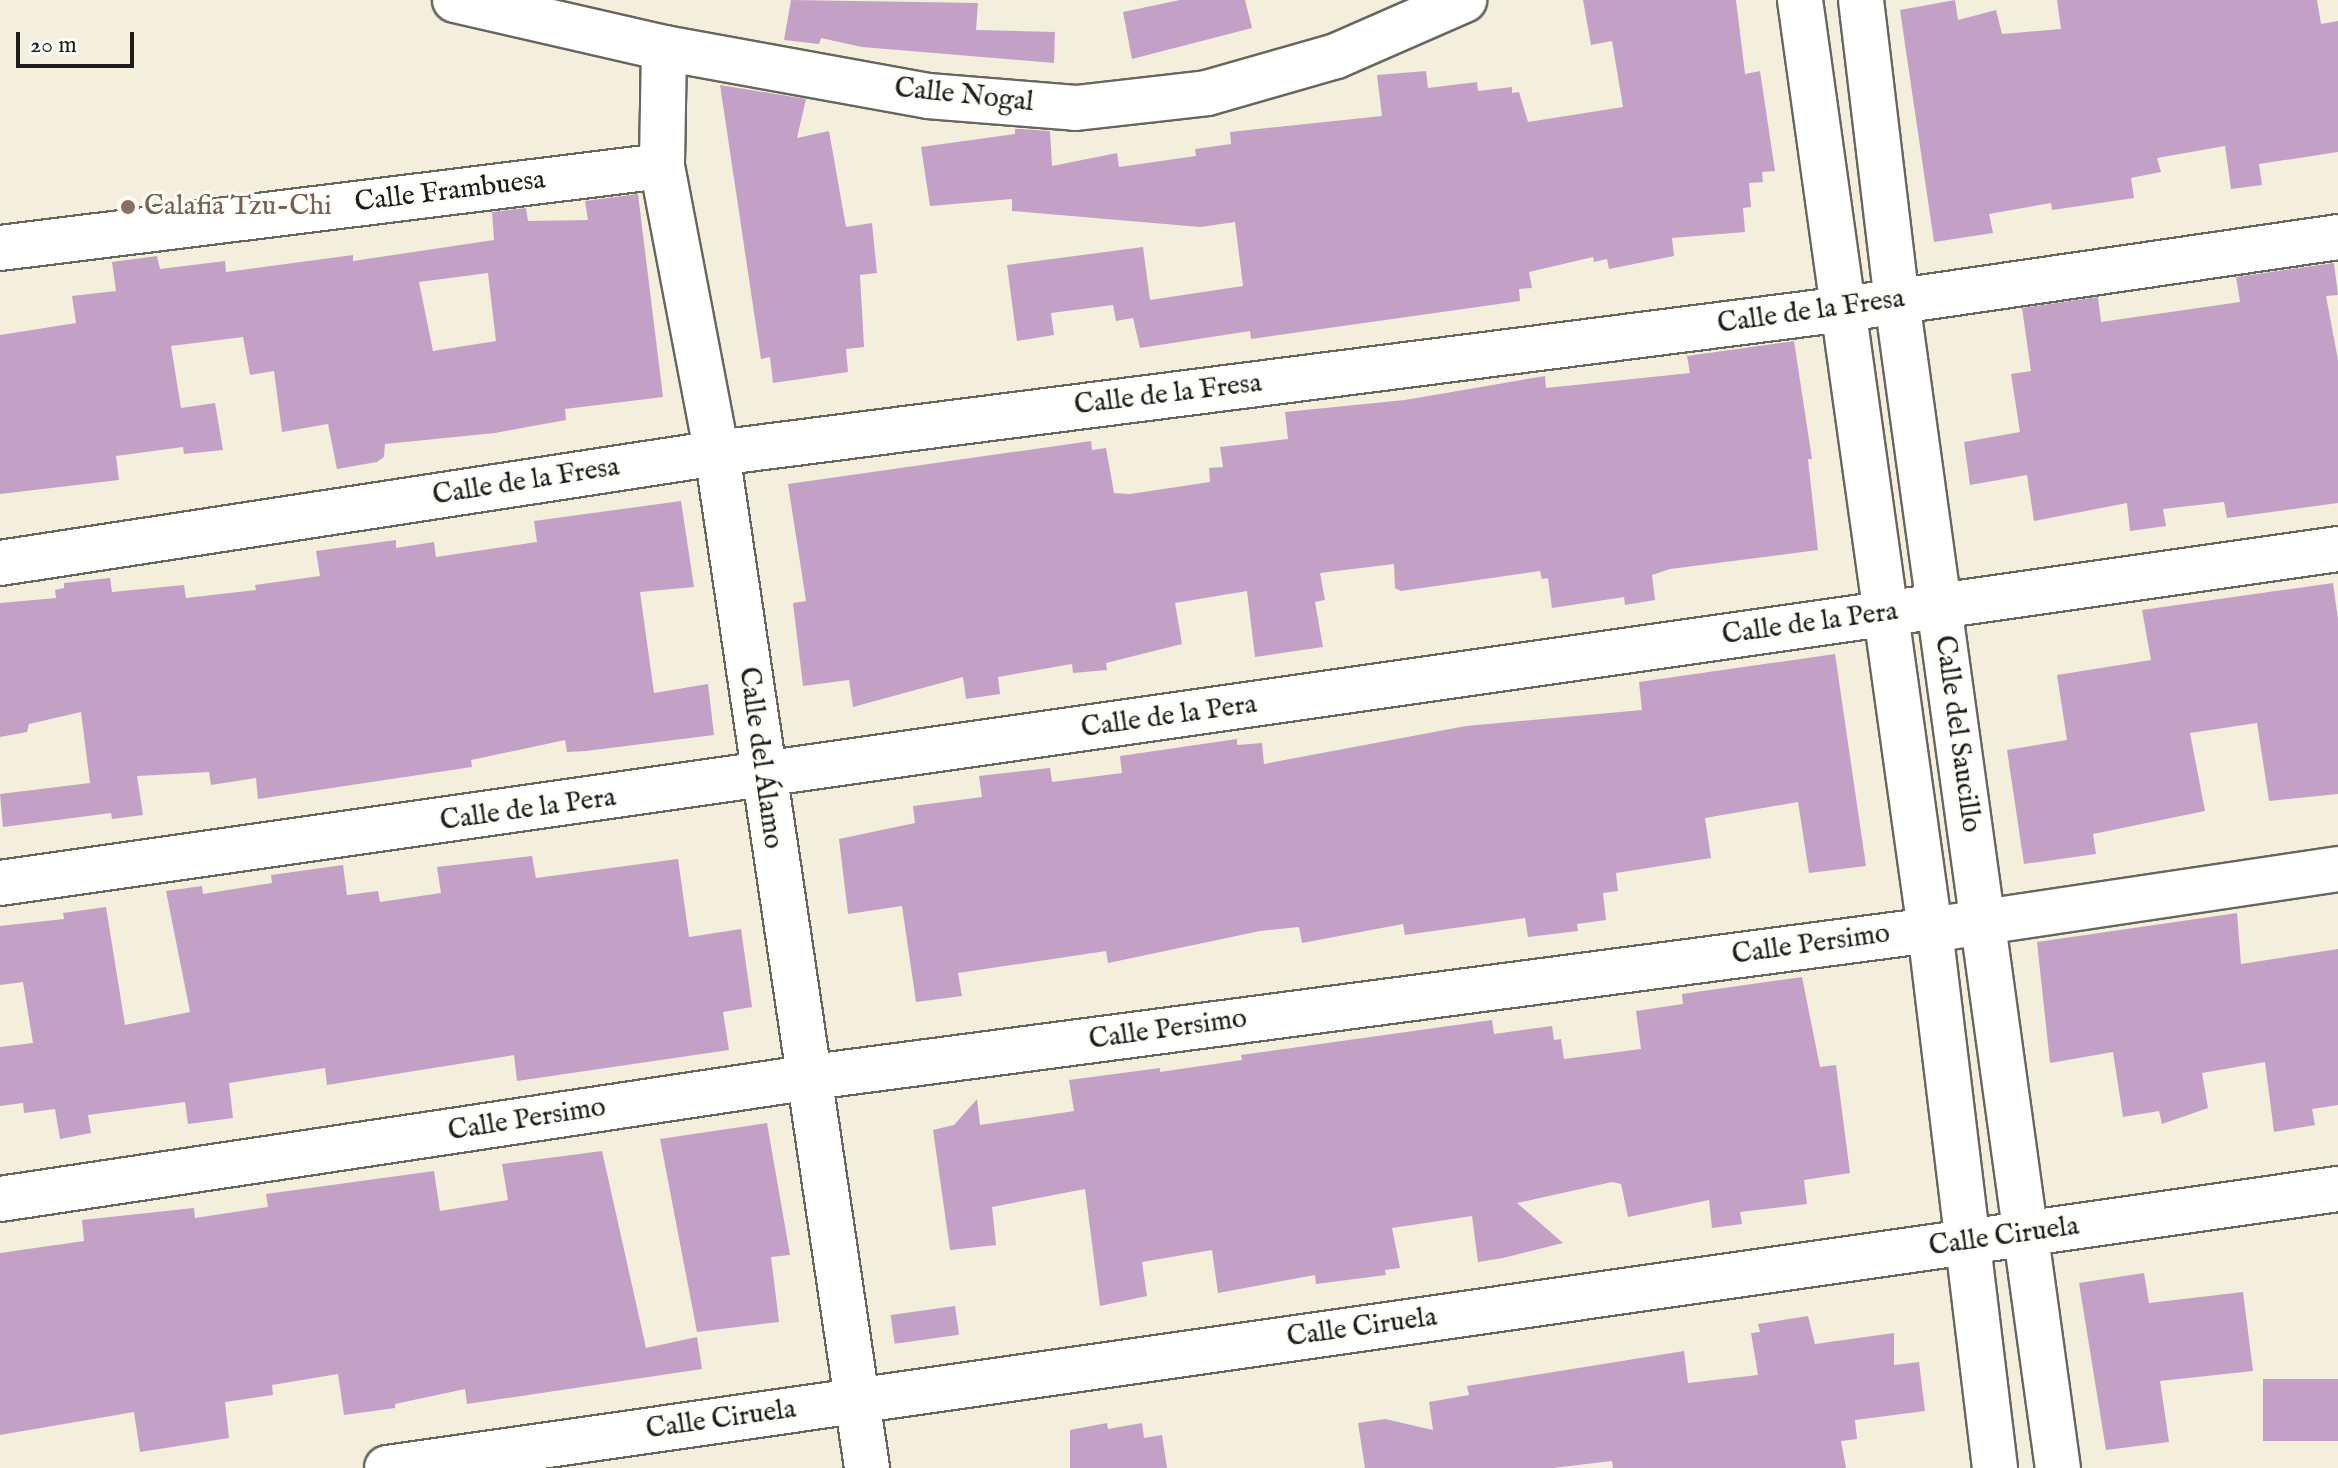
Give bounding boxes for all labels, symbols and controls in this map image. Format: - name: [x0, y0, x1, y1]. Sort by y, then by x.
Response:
- scale bar: [20, 16, 138, 66]
- text: 20 m: [30, 30, 77, 61]
- street label: Calle Nogal: [893, 72, 1035, 120]
- street label: Calle Frambuesa: [353, 164, 547, 220]
- place label: Calafia Tzu-Chi: [144, 190, 332, 224]
- marker: Calafia Tzu-Chi: [119, 198, 137, 216]
- street label: Calle de la Fresa: [1715, 282, 1907, 342]
- street label: Calle de la Fresa: [1072, 367, 1264, 423]
- street label: Calle de la Fresa: [430, 451, 622, 513]
- street label: Calle de la Pera: [1720, 595, 1900, 653]
- street label: Calle del Saucillo: [1927, 633, 1987, 835]
- street label: Calle del Álamo: [731, 665, 789, 851]
- street label: Calle de la Pera: [1079, 688, 1259, 746]
- street label: Calle de la Pera: [438, 781, 618, 839]
- street label: Calle Persimo: [1730, 917, 1892, 973]
- street label: Calle Persimo: [1087, 1002, 1249, 1058]
- street label: Calle Persimo: [446, 1091, 608, 1149]
- street label: Calle Ciruela: [1927, 1210, 2081, 1264]
- street label: Calle Ciruela: [1285, 1301, 1439, 1355]
- street label: Calle Ciruela: [644, 1393, 798, 1447]

